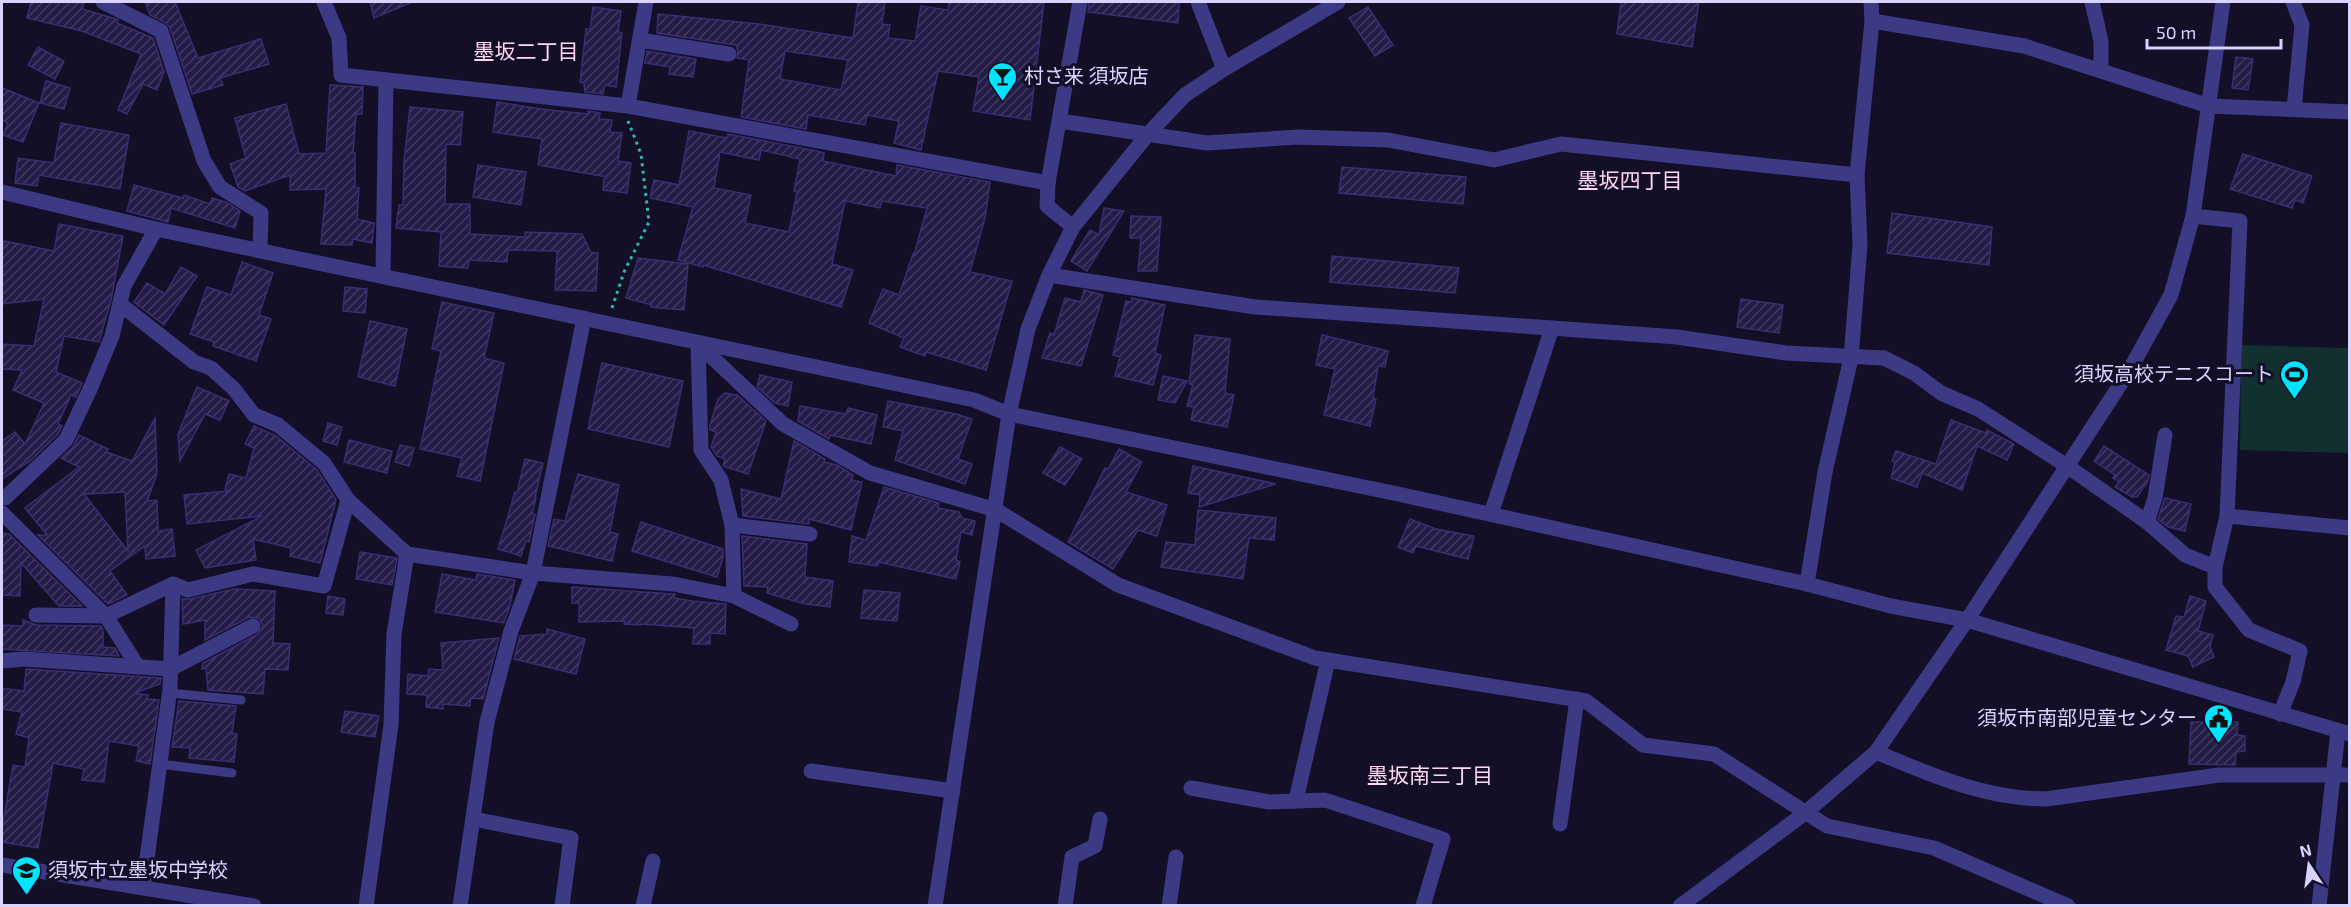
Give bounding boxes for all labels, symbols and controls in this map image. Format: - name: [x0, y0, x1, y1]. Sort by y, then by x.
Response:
- scale bar: [2147, 12, 2280, 50]
- text: 50 m: [2156, 21, 2196, 43]
- district label: 墨坂二丁目: [474, 38, 579, 63]
- bar icon: 村さ来 須坂店: [987, 60, 1019, 102]
- place label: 村さ来 須坂店: [1024, 63, 1148, 87]
- district label: 墨坂四丁目: [1578, 167, 1683, 192]
- sports icon: 須坂高校テニスコート: [2279, 358, 2311, 400]
- place label: 須坂高校テニスコート: [2074, 361, 2274, 385]
- public building icon: 須坂市南部児童センター: [2202, 702, 2234, 744]
- place label: 須坂市南部児童センター: [1977, 705, 2197, 729]
- district label: 墨坂南三丁目: [1367, 762, 1493, 787]
- north arrow: [2279, 835, 2339, 895]
- text: N: [2298, 839, 2313, 860]
- school or university icon: 須坂市立墨坂中学校: [11, 854, 43, 896]
- place label: 須坂市立墨坂中学校: [48, 857, 228, 881]

